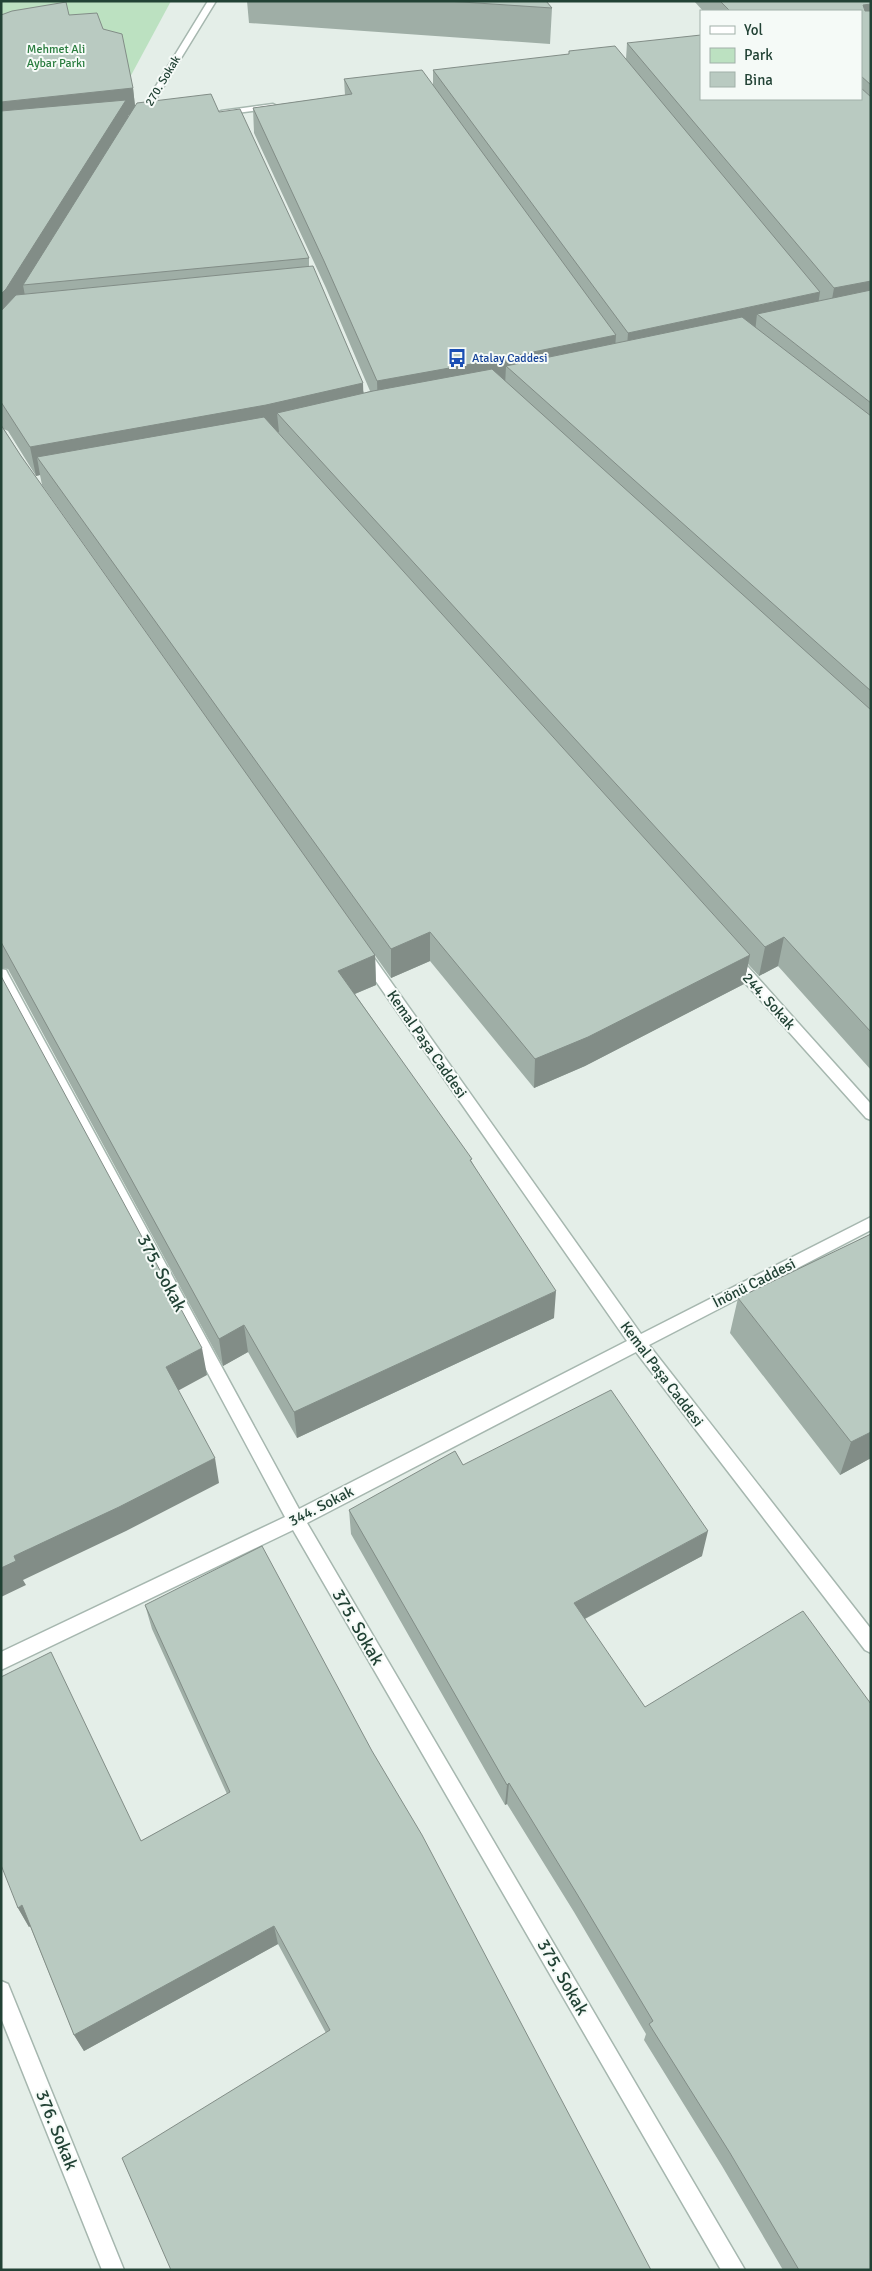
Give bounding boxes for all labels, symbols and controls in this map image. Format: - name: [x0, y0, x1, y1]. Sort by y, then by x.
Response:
- legend: [700, 10, 862, 100]
- text: Yol: [744, 21, 763, 39]
- park label: Mehmet Ali Aybar Parkı: [27, 42, 85, 71]
- text: Park: [744, 46, 773, 64]
- street label: 270. Sokak: [142, 53, 184, 109]
- text: Bina: [744, 71, 773, 89]
- bus stop icon: Atalay Caddesi: [446, 347, 468, 369]
- place label: Atalay Caddesi: [472, 351, 548, 366]
- street label: 244. Sokak: [739, 969, 800, 1034]
- street label: Kemal Paşa Caddesi: [383, 987, 471, 1101]
- street label: 375. Sokak: [132, 1231, 192, 1315]
- street label: İnönü Caddesi: [710, 1254, 798, 1312]
- street label: Kemal Paşa Caddesi: [617, 1318, 707, 1430]
- street label: 344. Sokak: [286, 1482, 357, 1530]
- street label: 375. Sokak: [327, 1585, 389, 1669]
- street label: 375. Sokak: [532, 1935, 594, 2019]
- street label: 376. Sokak: [31, 2087, 83, 2173]

